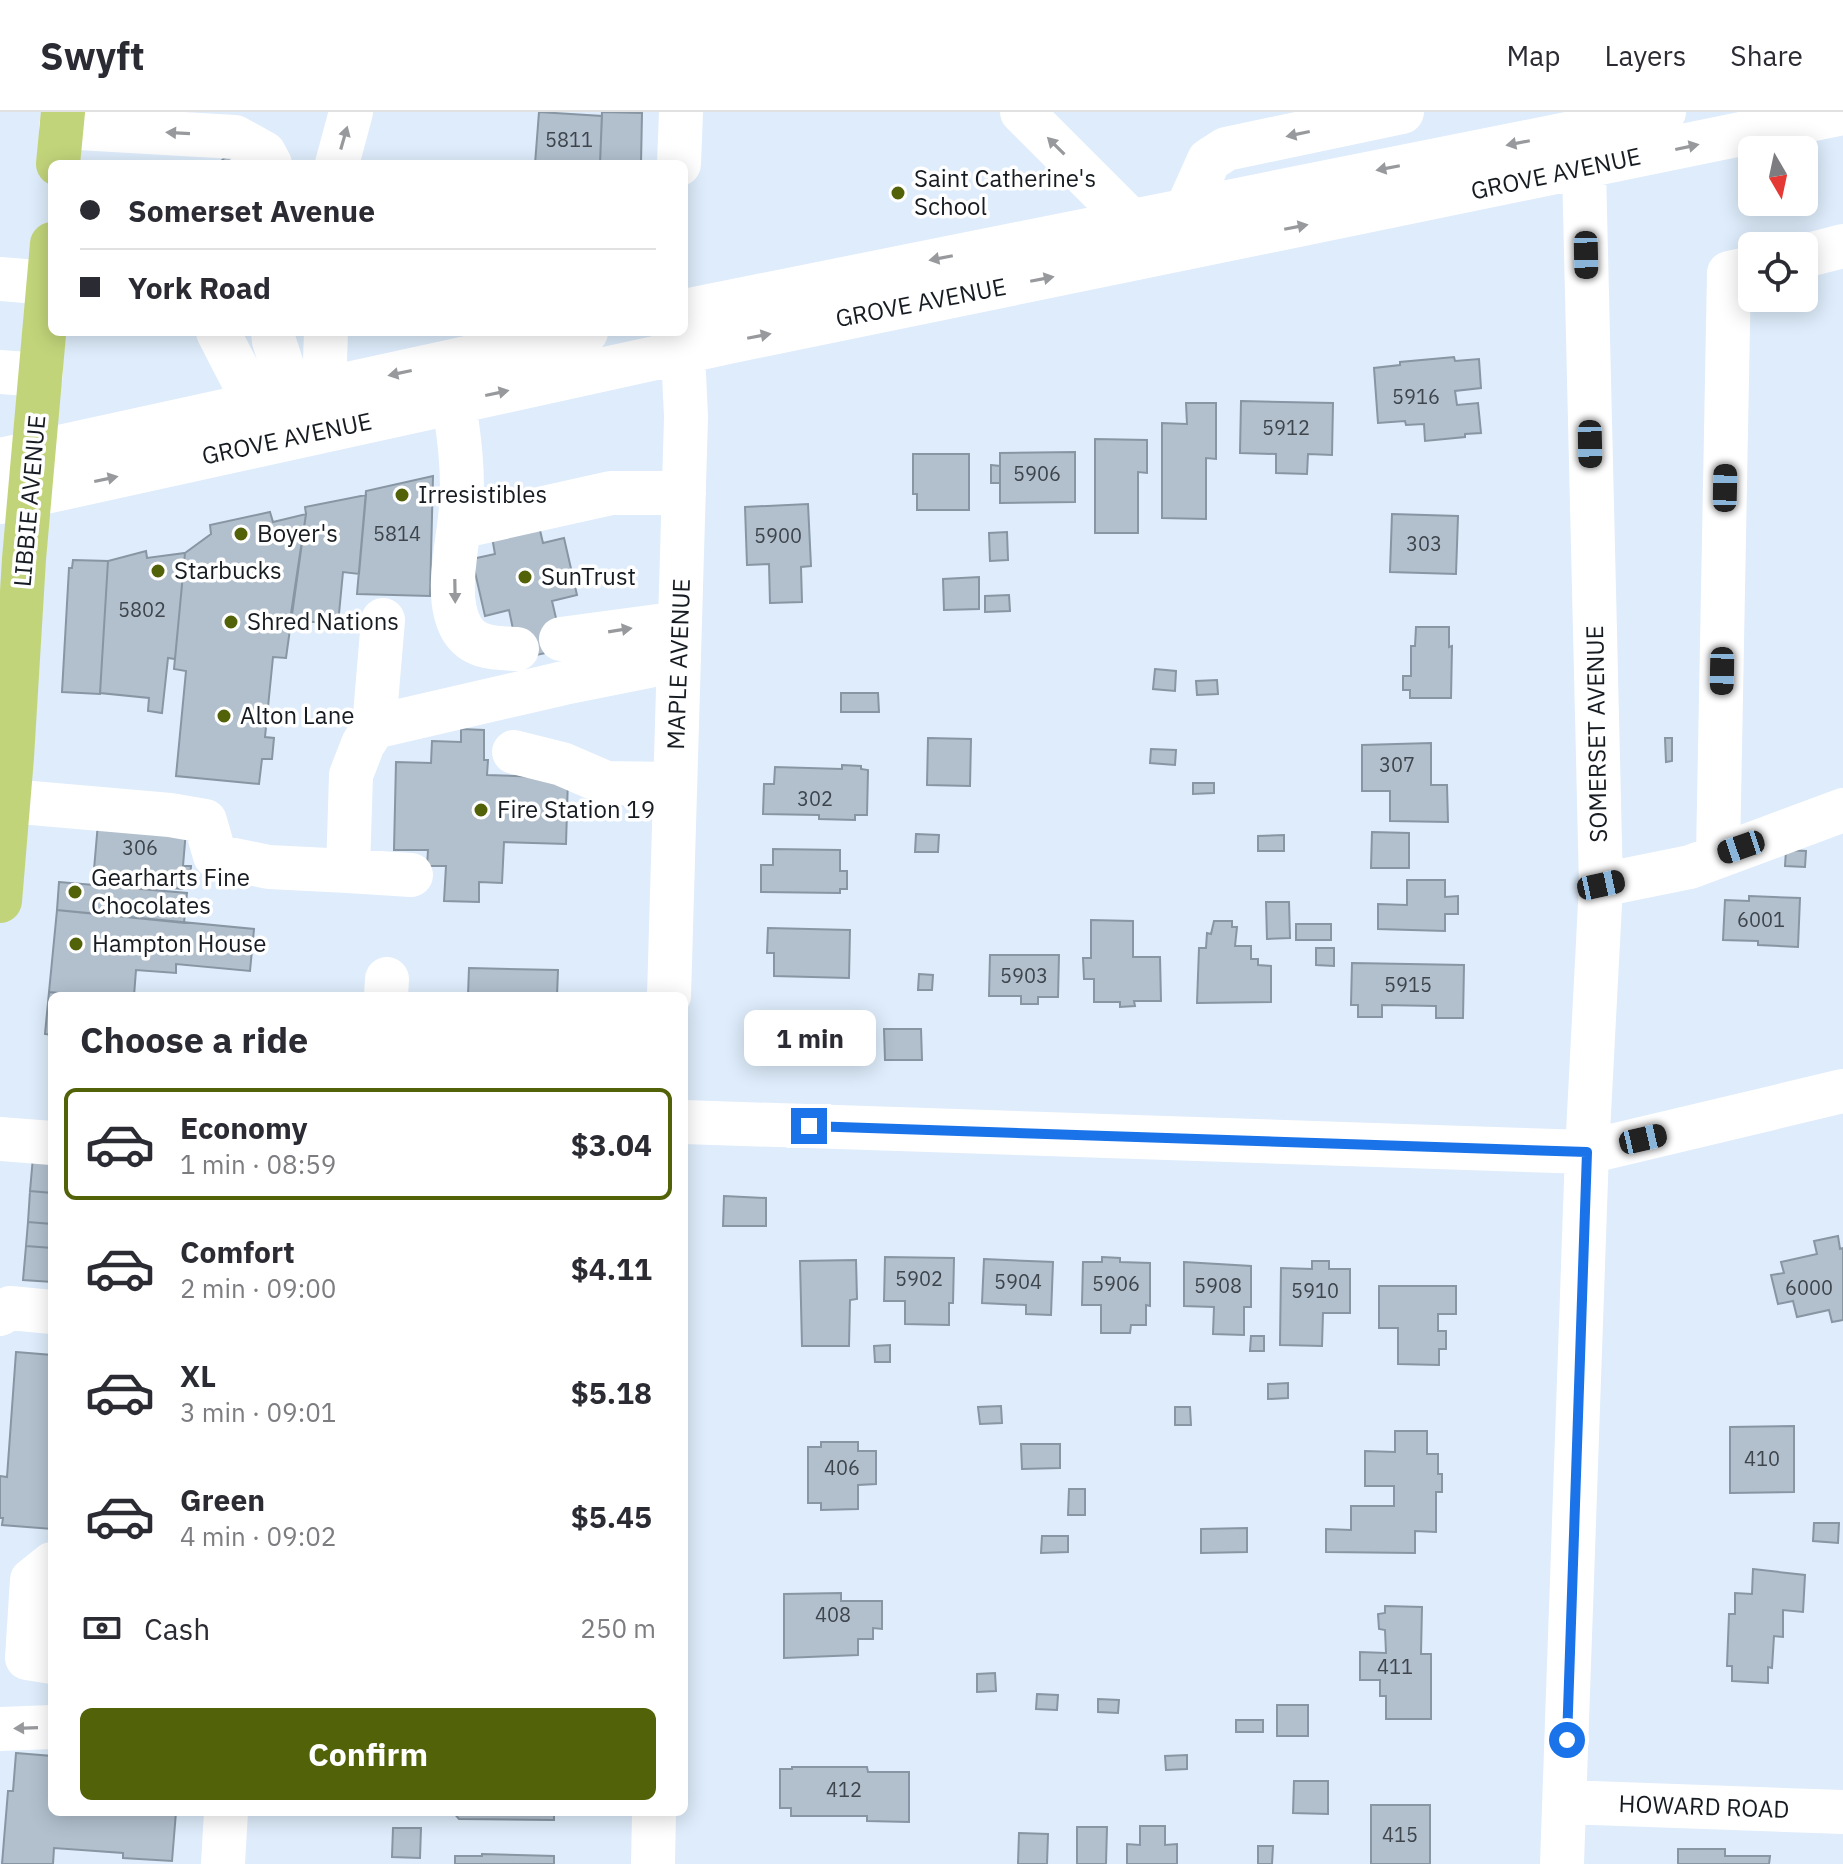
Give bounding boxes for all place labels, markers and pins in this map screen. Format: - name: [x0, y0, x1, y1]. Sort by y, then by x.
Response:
- place label: Saint Catherine's School: [914, 162, 1096, 222]
- marker: Saint Catherine's School: [889, 184, 907, 202]
- place label: Irresistibles: [418, 478, 547, 510]
- marker: Irresistibles: [393, 486, 411, 504]
- place label: Boyer's: [257, 517, 338, 549]
- marker: Boyer's: [232, 525, 250, 543]
- place label: Starbucks: [174, 554, 282, 586]
- place label: SunTrust: [541, 560, 636, 592]
- marker: Starbucks: [149, 562, 167, 580]
- marker: SunTrust: [516, 568, 534, 586]
- place label: Shred Nations: [247, 605, 399, 637]
- marker: Shred Nations: [222, 613, 240, 631]
- place label: Alton Lane: [240, 699, 354, 731]
- marker: Alton Lane: [215, 707, 233, 725]
- place label: Fire Station 19: [497, 793, 655, 825]
- marker: Fire Station 19: [472, 801, 490, 819]
- place label: Gearharts Fine Chocolates: [91, 861, 250, 921]
- marker: Gearharts Fine Chocolates: [66, 883, 84, 901]
- place label: Hampton House: [92, 927, 266, 959]
- marker: Hampton House: [67, 935, 85, 953]

